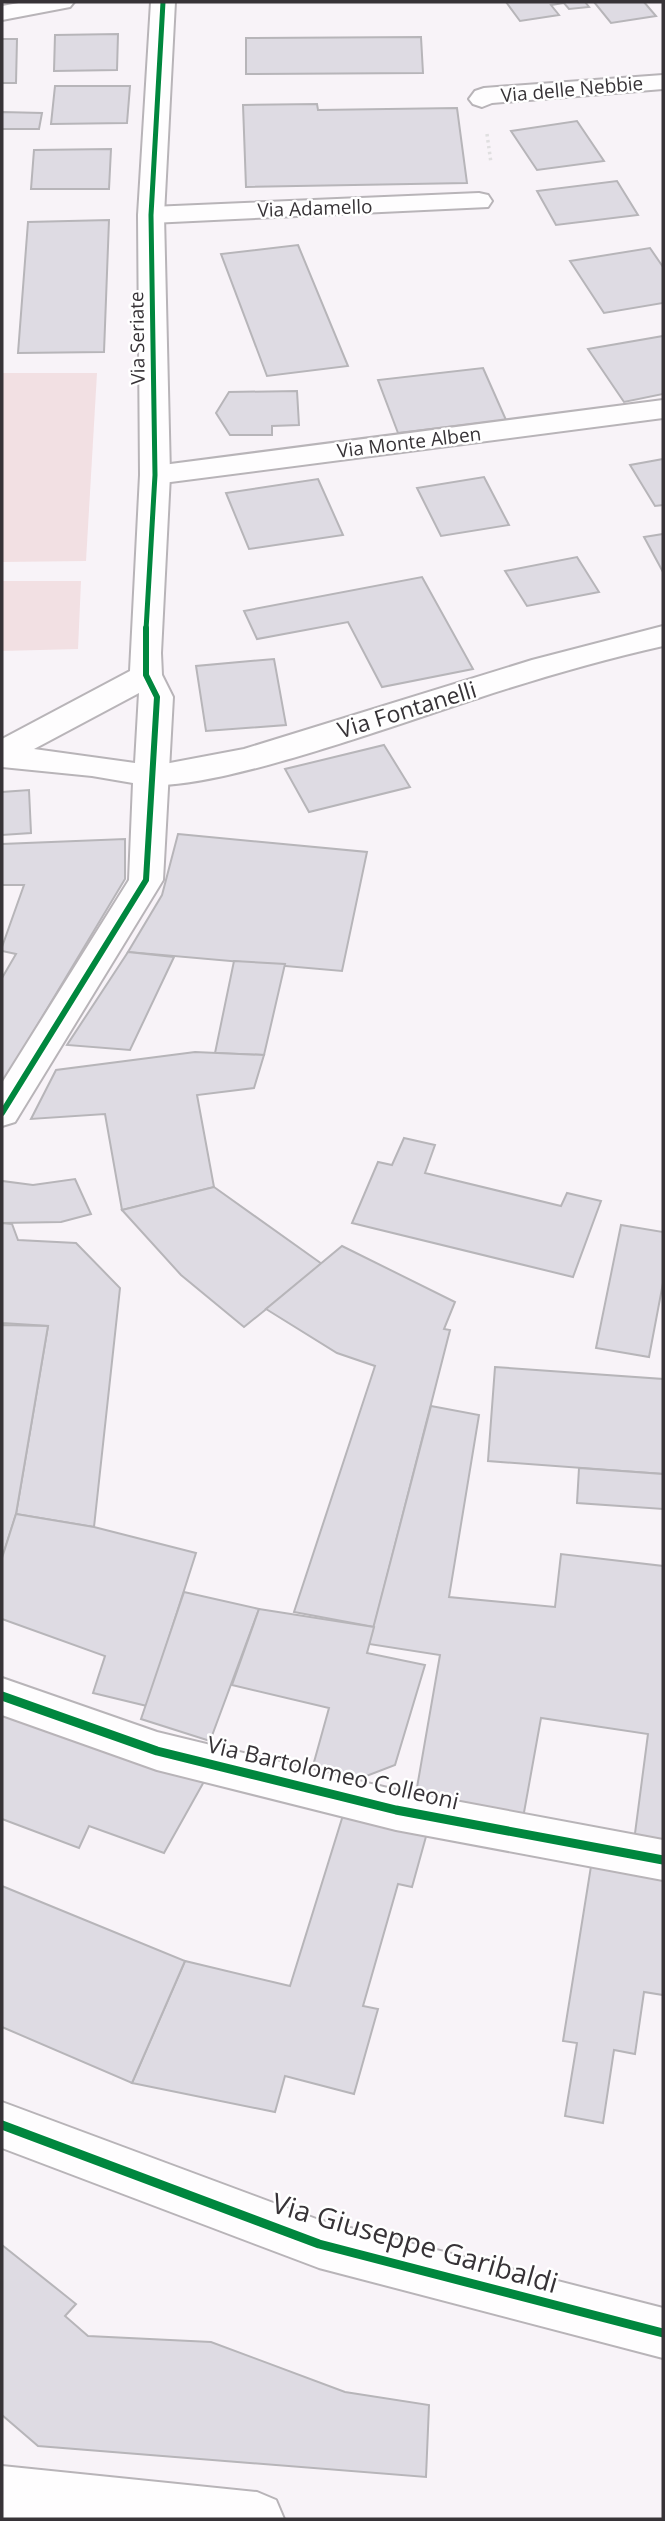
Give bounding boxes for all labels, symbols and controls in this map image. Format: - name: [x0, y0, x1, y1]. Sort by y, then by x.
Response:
- street label: Via delle Nebbie: [500, 70, 644, 108]
- street label: Via Adamello: [257, 193, 373, 223]
- street label: Via Seriate: [123, 291, 151, 385]
- street label: Via Monte Alben: [335, 420, 483, 464]
- street label: Via Fontanelli: [333, 673, 480, 745]
- street label: Via Bartolomeo Colleoni: [204, 1727, 462, 1817]
- street label: Via Giuseppe Garibaldi: [268, 2183, 563, 2301]

